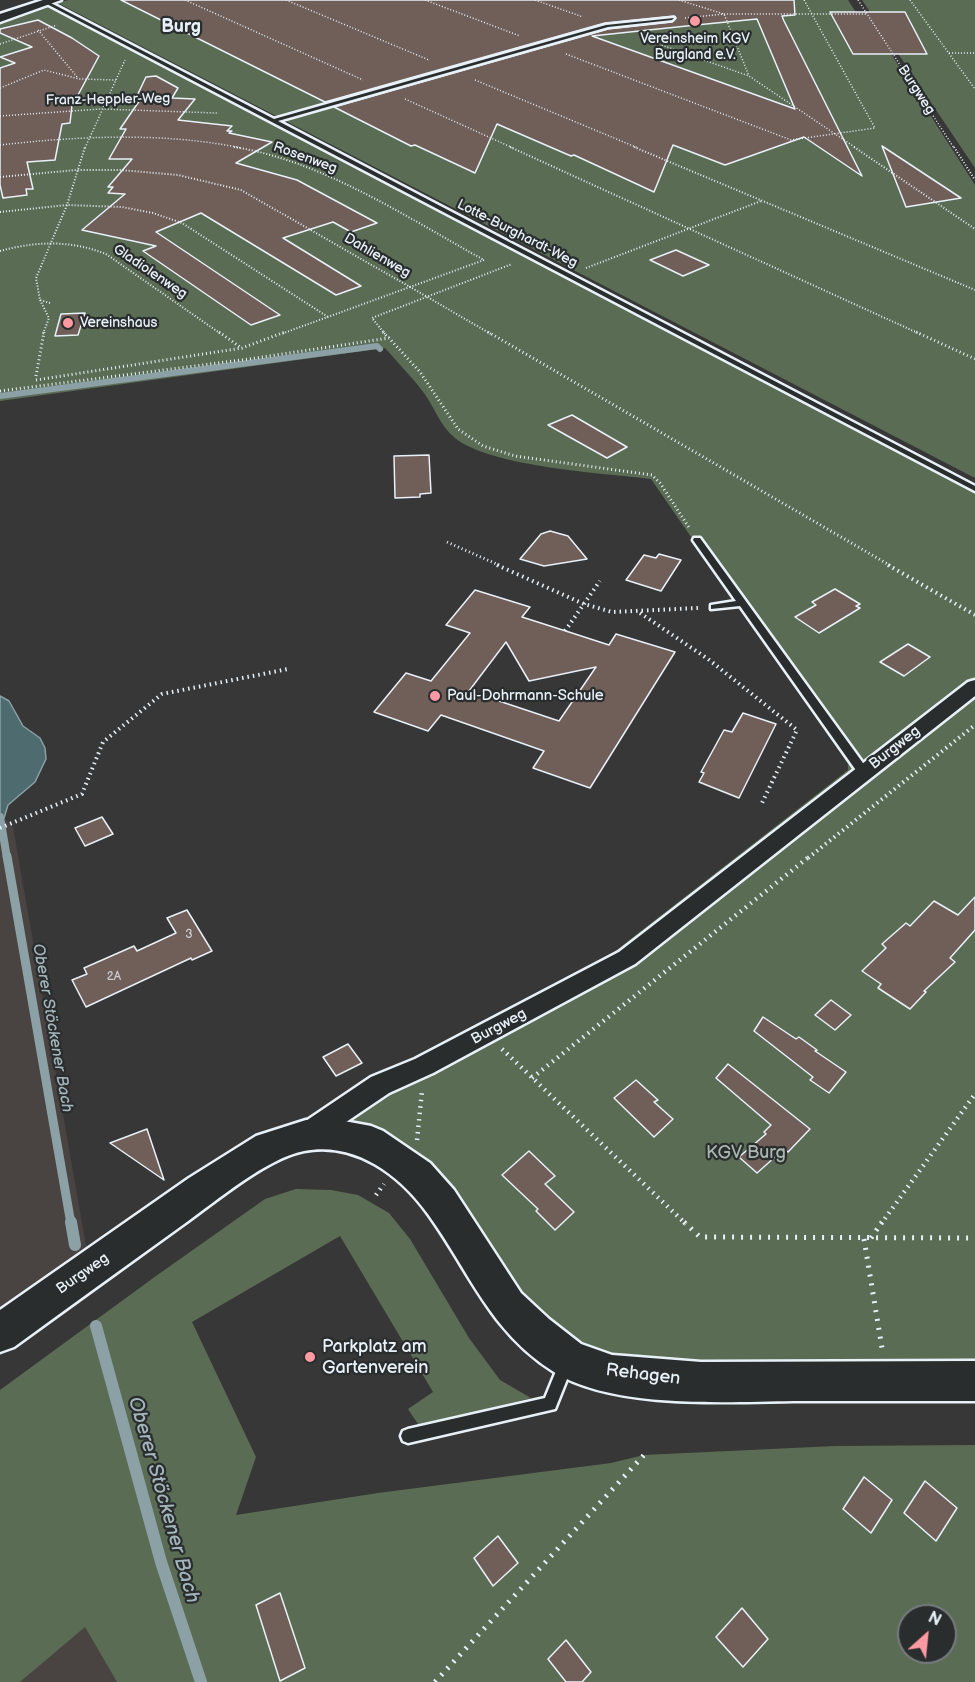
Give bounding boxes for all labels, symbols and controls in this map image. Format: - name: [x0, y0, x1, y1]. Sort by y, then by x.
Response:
- marker: Vereinsheim KGV Burgland e.V.: [688, 14, 702, 28]
- district label: Burg: [161, 16, 201, 38]
- place label: Vereinsheim KGV Burgland e.V.: [640, 31, 750, 63]
- street label: Burgweg: [894, 62, 938, 118]
- street label: Franz-Heppler-Weg: [46, 91, 170, 109]
- street label: Rosenweg: [271, 139, 339, 177]
- street label: Lotte-Burghardt-Weg: [454, 196, 580, 272]
- street label: Dahlienweg: [341, 230, 413, 282]
- street label: Gladiolenweg: [110, 241, 190, 303]
- place label: Vereinshaus: [80, 315, 157, 331]
- marker: Vereinshaus: [61, 316, 75, 330]
- place label: Paul-Dohrmann-Schule: [447, 687, 604, 705]
- marker: Paul-Dohrmann-Schule: [428, 689, 442, 703]
- street label: Burgweg: [866, 722, 924, 774]
- house number: 3: [185, 928, 193, 942]
- water label: Oberer Stöckener Bach: [28, 942, 76, 1114]
- house number: 2A: [107, 970, 121, 984]
- street label: Burgweg: [468, 1005, 530, 1049]
- park label: KGV Burg: [706, 1142, 786, 1164]
- street label: Burgweg: [53, 1249, 113, 1299]
- place label: Parkplatz am Gartenverein: [322, 1336, 428, 1378]
- marker: Parkplatz am Gartenverein: [303, 1350, 317, 1364]
- street label: Rehagen: [605, 1360, 681, 1390]
- water label: Oberer Stöckener Bach: [122, 1394, 204, 1606]
- north arrow: [897, 1604, 957, 1664]
- text: N: [925, 1608, 944, 1630]

